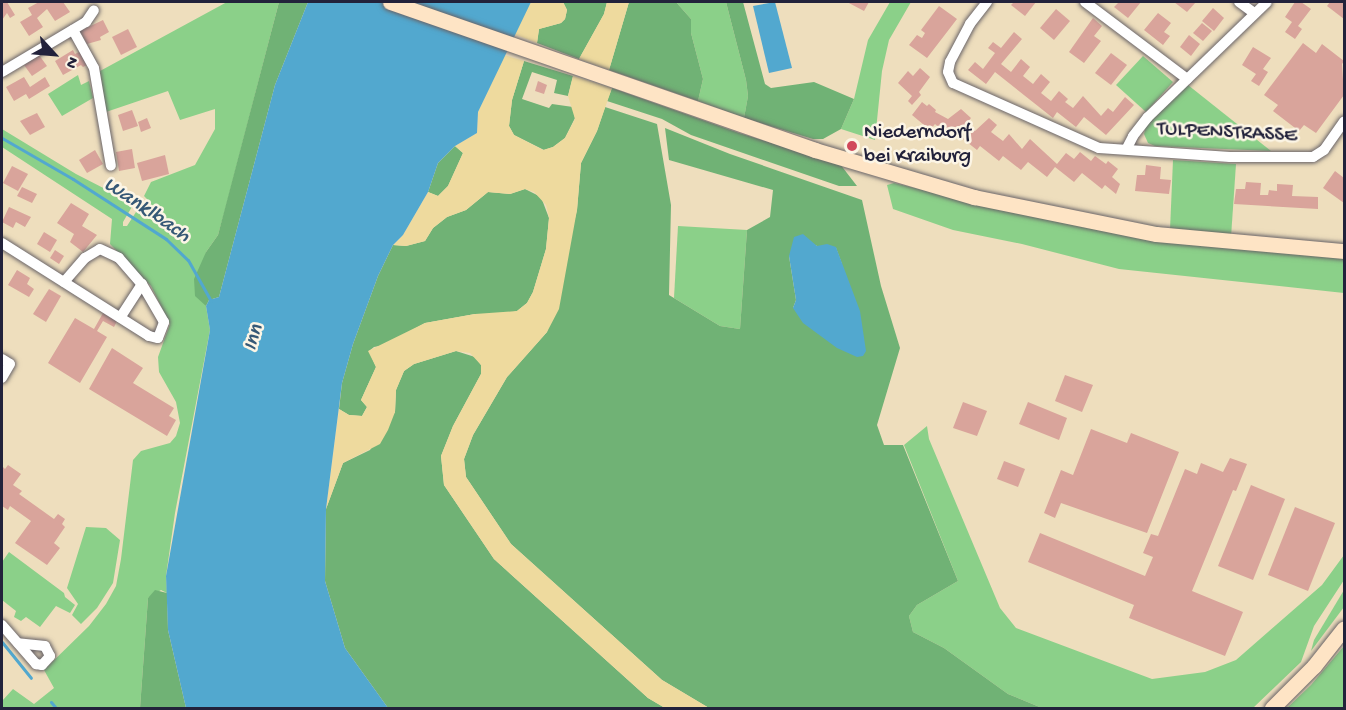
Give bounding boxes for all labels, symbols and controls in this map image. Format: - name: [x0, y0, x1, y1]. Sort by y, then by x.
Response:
- north arrow: [24, 24, 84, 84]
- text: N: [60, 53, 81, 71]
- street label: TULPENSTRASSE: [1156, 118, 1298, 150]
- place label: Niederndorf bei Kraiburg: [864, 121, 971, 171]
- marker: Niederndorf bei Kraiburg: [845, 139, 859, 153]
- water label: Wanklbach: [98, 172, 194, 250]
- water label: Inn: [239, 322, 271, 354]

